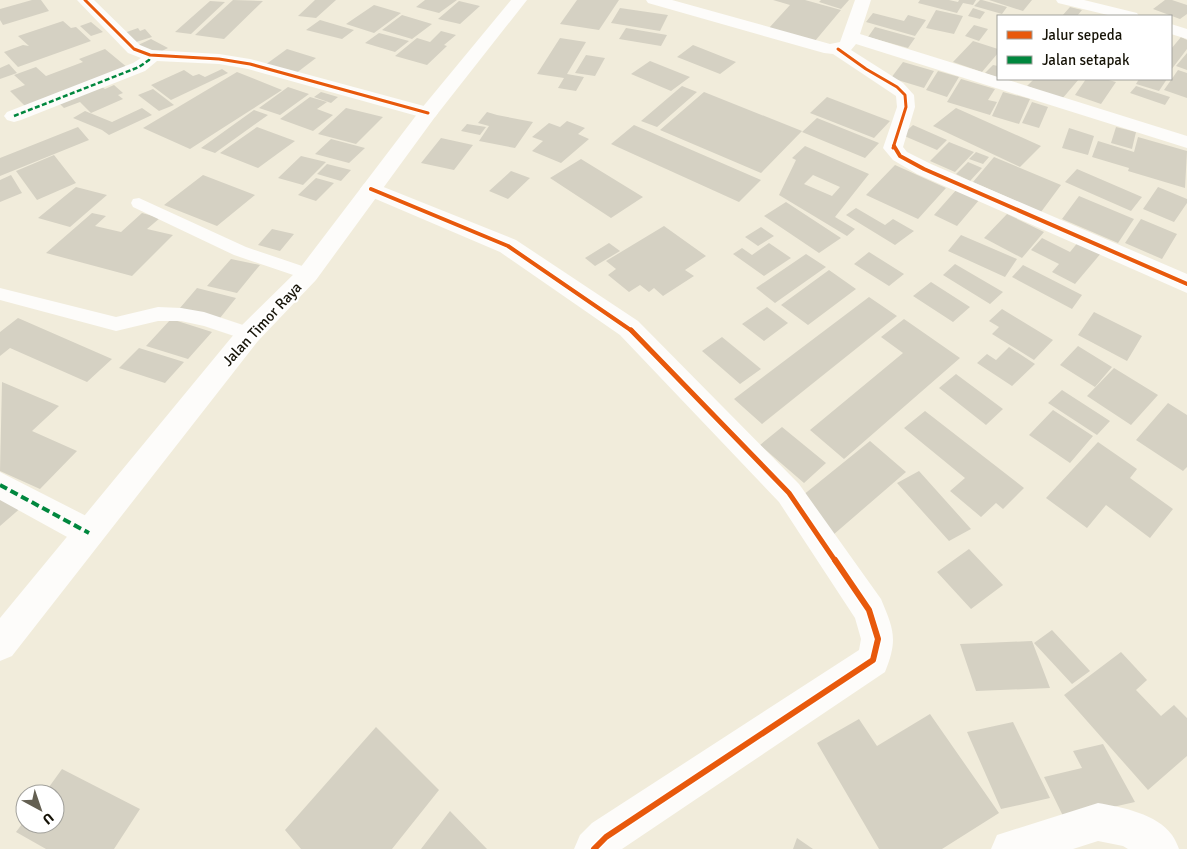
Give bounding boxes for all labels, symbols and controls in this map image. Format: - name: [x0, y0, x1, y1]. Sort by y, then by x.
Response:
- legend: [997, 15, 1172, 80]
- text: Jalur sepeda: [1042, 26, 1122, 44]
- text: Jalan setapak: [1042, 51, 1130, 69]
- street label: Jalan Timor Raya: [219, 278, 305, 370]
- north arrow: [15, 784, 65, 834]
- text: U: [39, 809, 57, 828]

